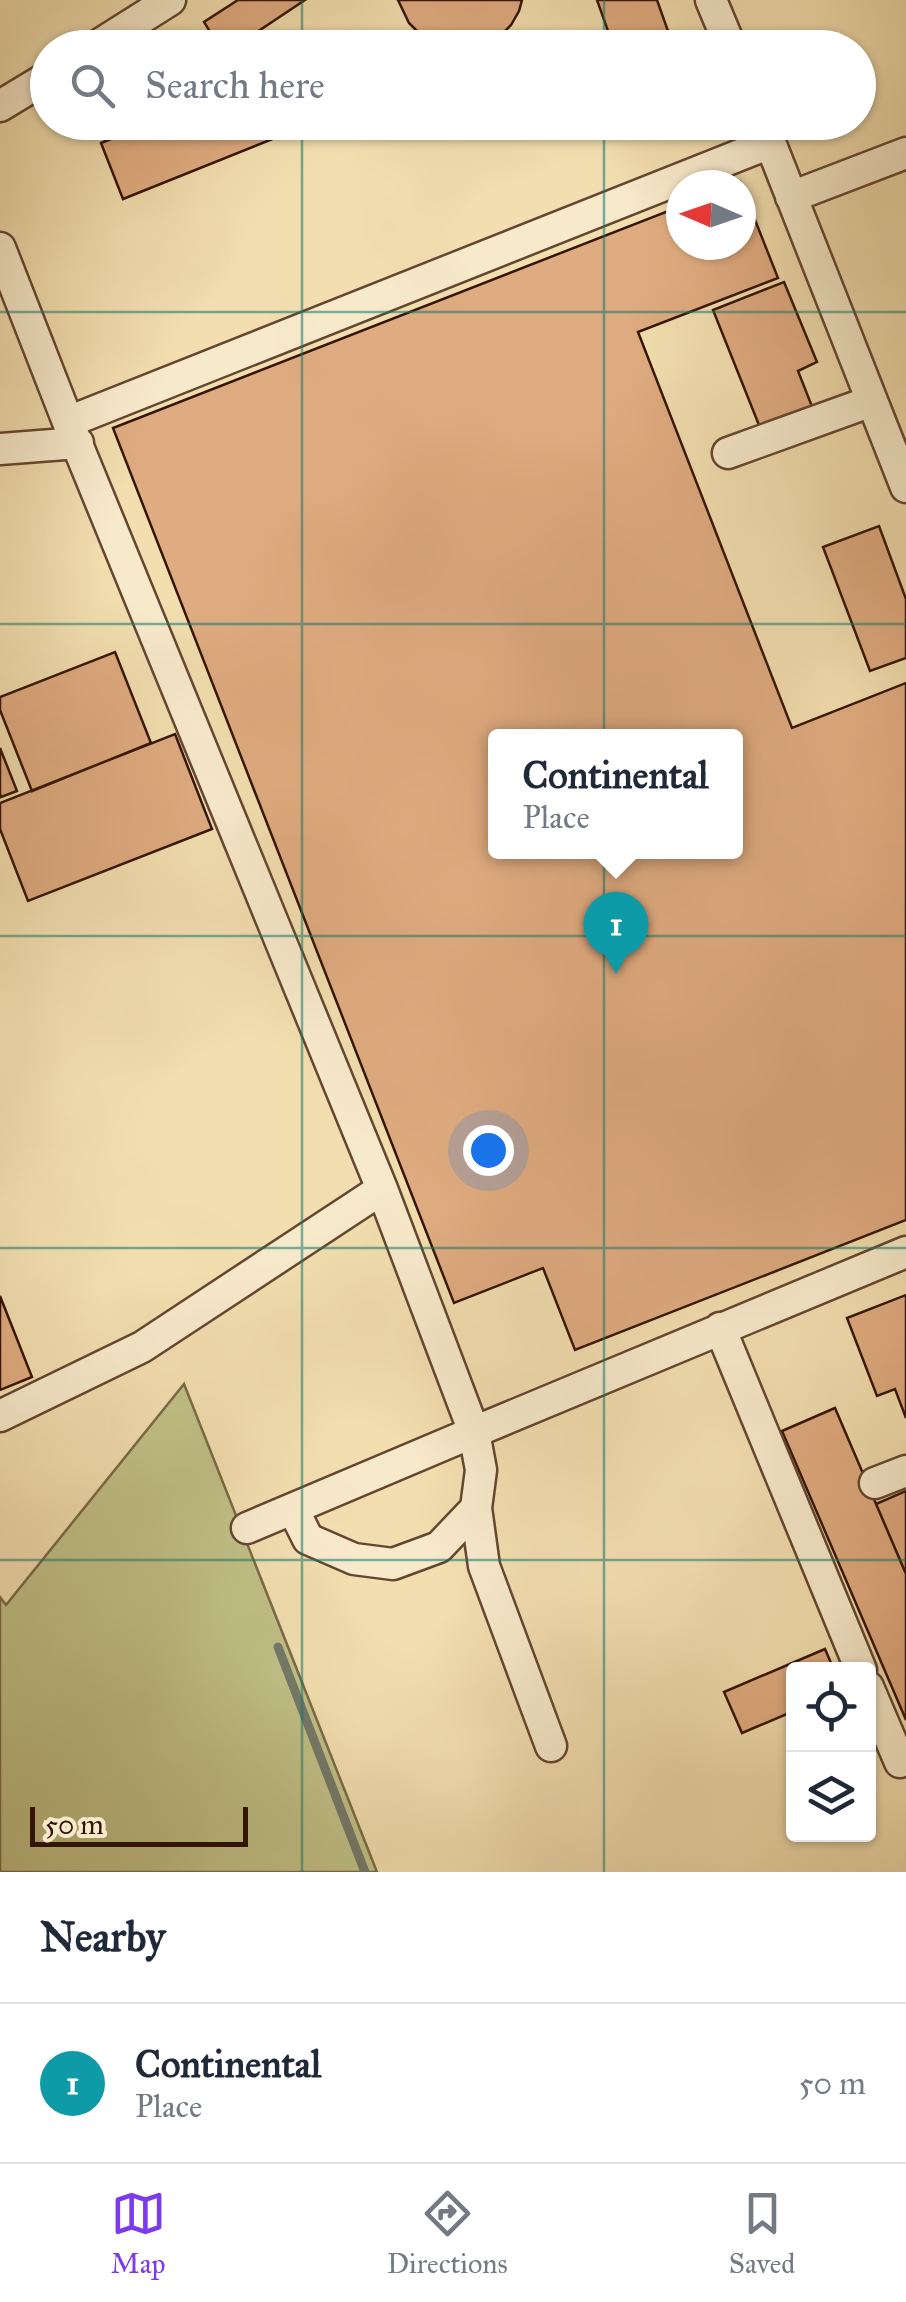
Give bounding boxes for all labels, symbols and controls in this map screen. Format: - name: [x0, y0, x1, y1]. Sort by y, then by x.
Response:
- search box: [30, 30, 876, 140]
- icon: search: [65, 58, 120, 113]
- text: Search here: [145, 62, 325, 108]
- north arrow: [666, 170, 756, 260]
- popup: [488, 729, 743, 859]
- text: Continental: [522, 752, 709, 798]
- text: Place: [522, 798, 590, 837]
- pin: 1: [584, 892, 648, 974]
- your location: [463, 1125, 514, 1176]
- map controls: [786, 1662, 876, 1842]
- button: locate: [786, 1662, 876, 1752]
- button: layers: [786, 1752, 876, 1842]
- scale bar: [30, 1802, 248, 1846]
- text: 50 m: [45, 1807, 104, 1842]
- text: Nearby: [40, 1911, 165, 1963]
- text: Continental: [135, 2041, 321, 2087]
- text: 1: [66, 2064, 79, 2103]
- text: 50 m: [799, 2064, 866, 2103]
- text: Place: [135, 2087, 202, 2126]
- tab: Map: [111, 2186, 166, 2281]
- tab: Directions: [387, 2186, 508, 2281]
- tab: Saved: [729, 2186, 795, 2281]

